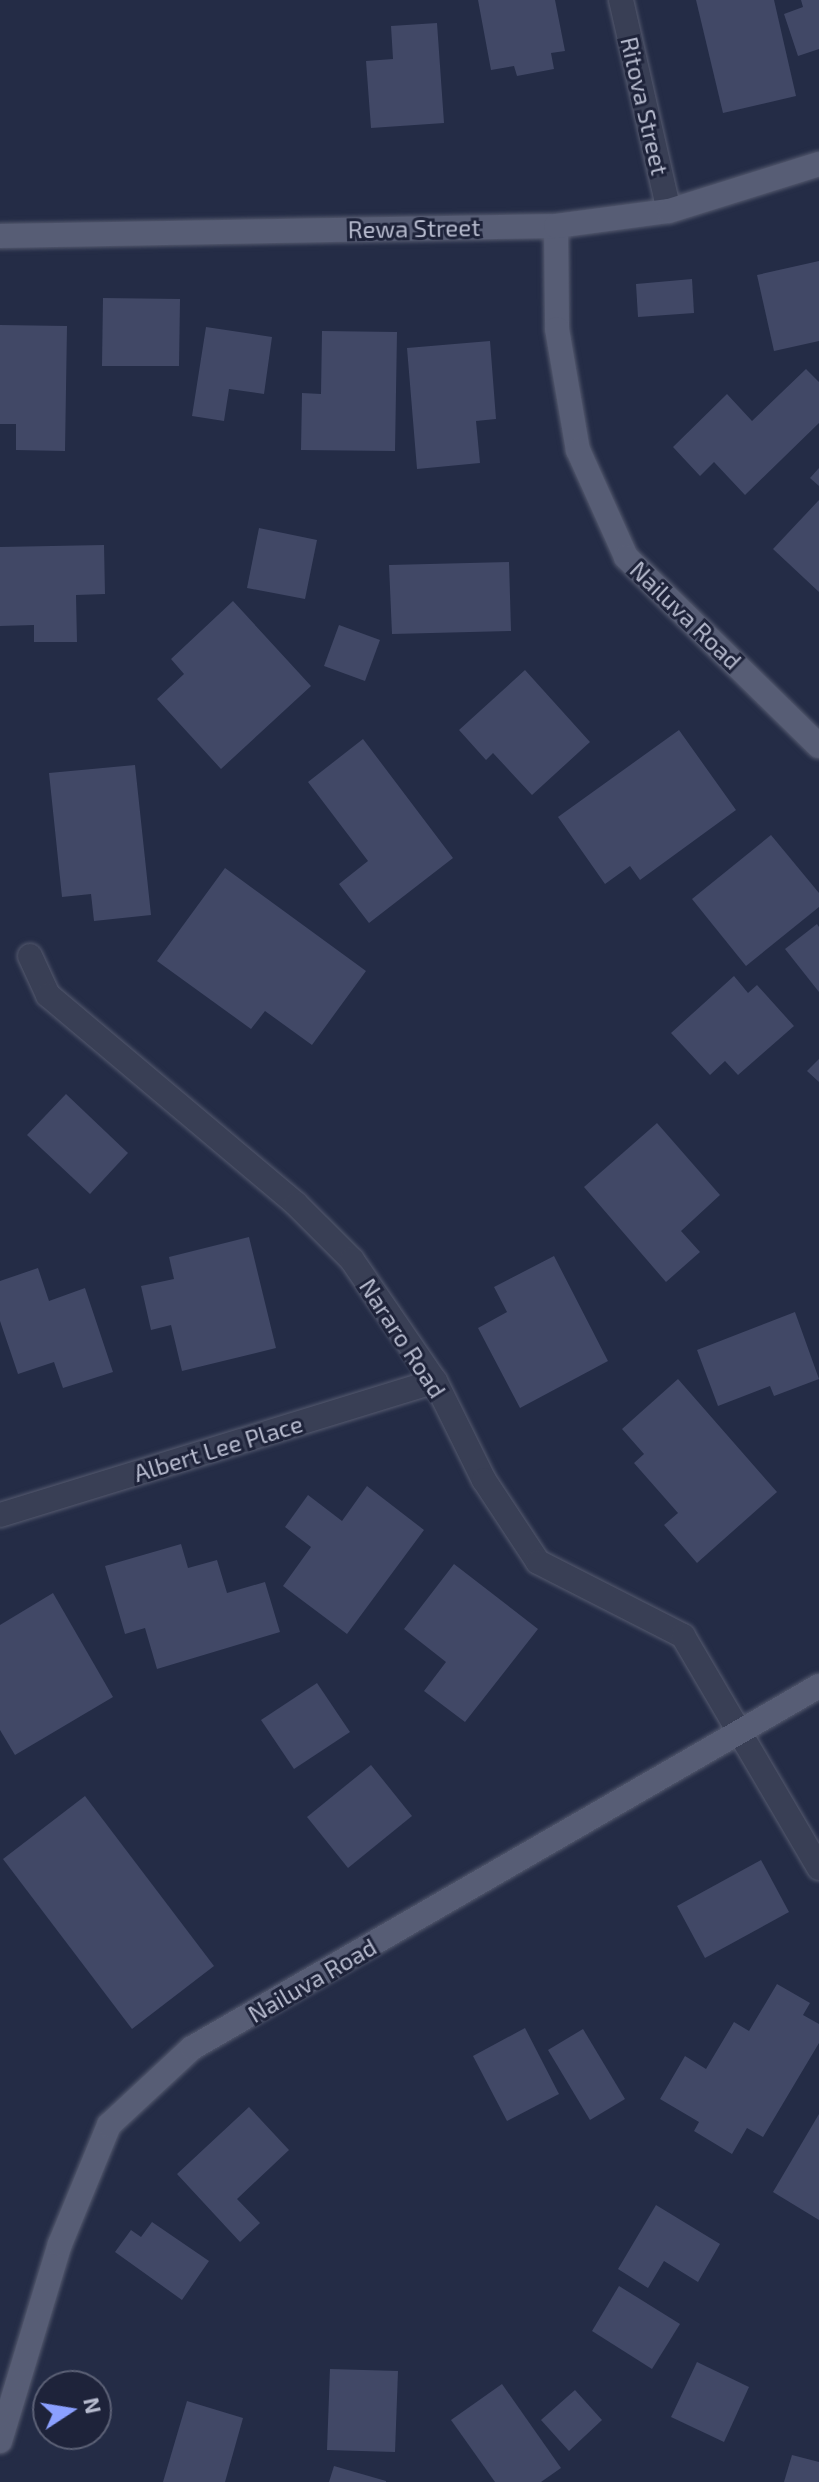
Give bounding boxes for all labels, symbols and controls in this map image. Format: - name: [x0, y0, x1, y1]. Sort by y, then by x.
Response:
- street label: Ritova Street: [615, 34, 675, 178]
- street label: Rewa Street: [347, 212, 481, 244]
- street label: Nailuva Road: [624, 555, 748, 675]
- street label: Nararo Road: [354, 1273, 452, 1403]
- street label: Albert Lee Place: [130, 1409, 306, 1487]
- street label: Nailuva Road: [243, 1932, 381, 2028]
- north arrow: [32, 2370, 112, 2450]
- text: N: [79, 2395, 108, 2416]

